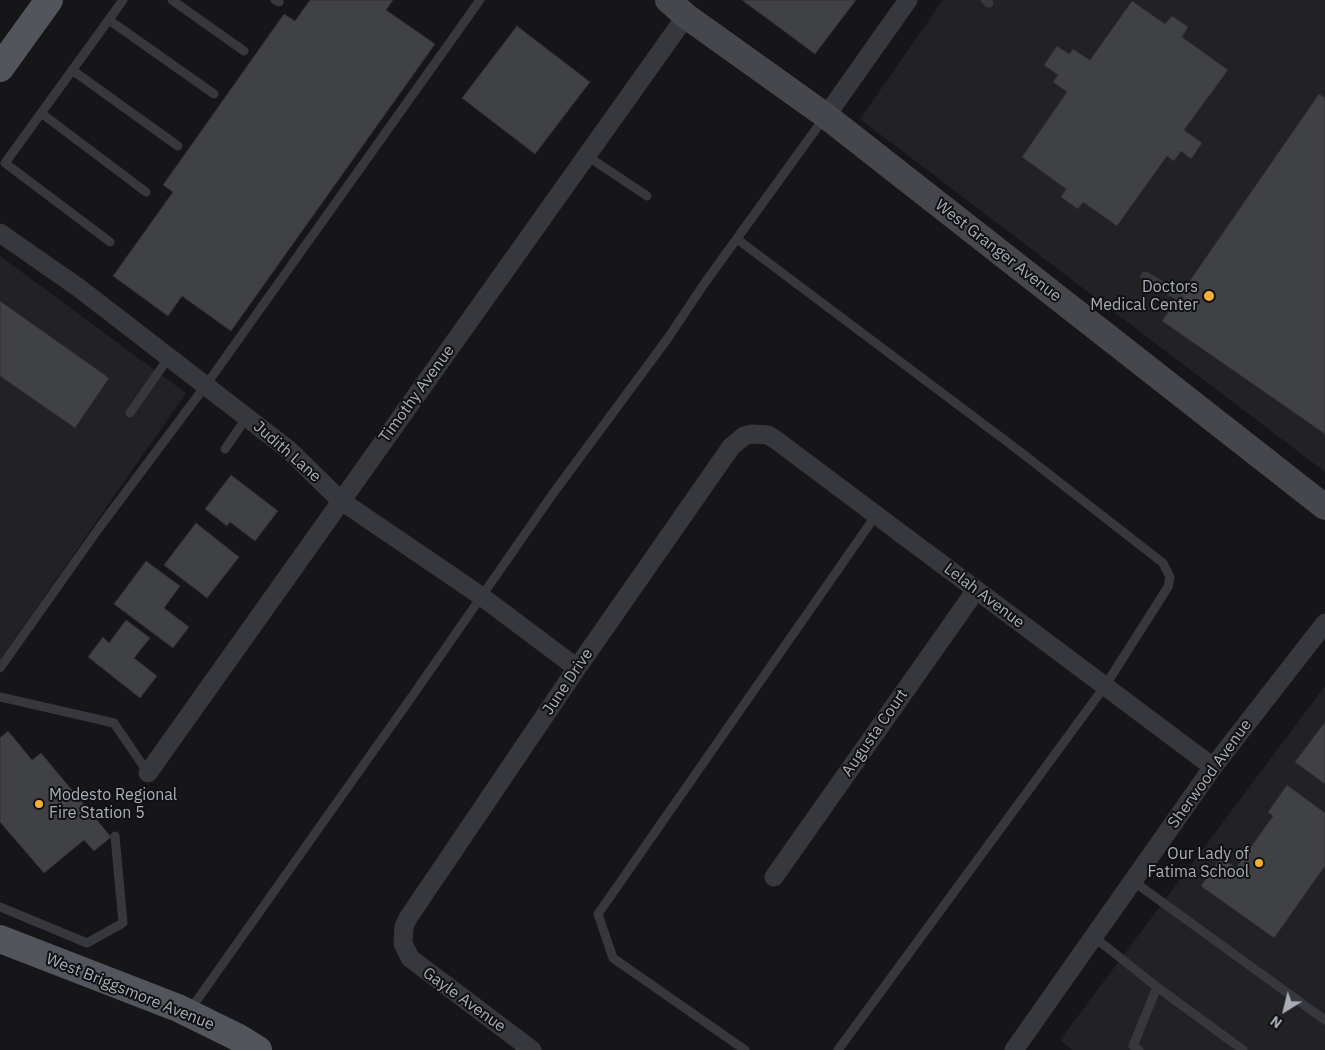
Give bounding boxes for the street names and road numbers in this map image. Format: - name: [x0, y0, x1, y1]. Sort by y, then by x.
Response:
- street label: West Granger Avenue: [931, 196, 1065, 306]
- street label: Timothy Avenue: [375, 341, 459, 447]
- street label: Judith Lane: [249, 417, 325, 487]
- street label: Lelah Avenue: [940, 559, 1028, 633]
- street label: June Drive: [539, 645, 597, 719]
- street label: Augusta Court: [838, 686, 912, 780]
- street label: Sherwood Avenue: [1164, 716, 1256, 832]
- street label: West Briggsmore Avenue: [43, 949, 217, 1035]
- street label: Gayle Avenue: [419, 963, 509, 1037]

